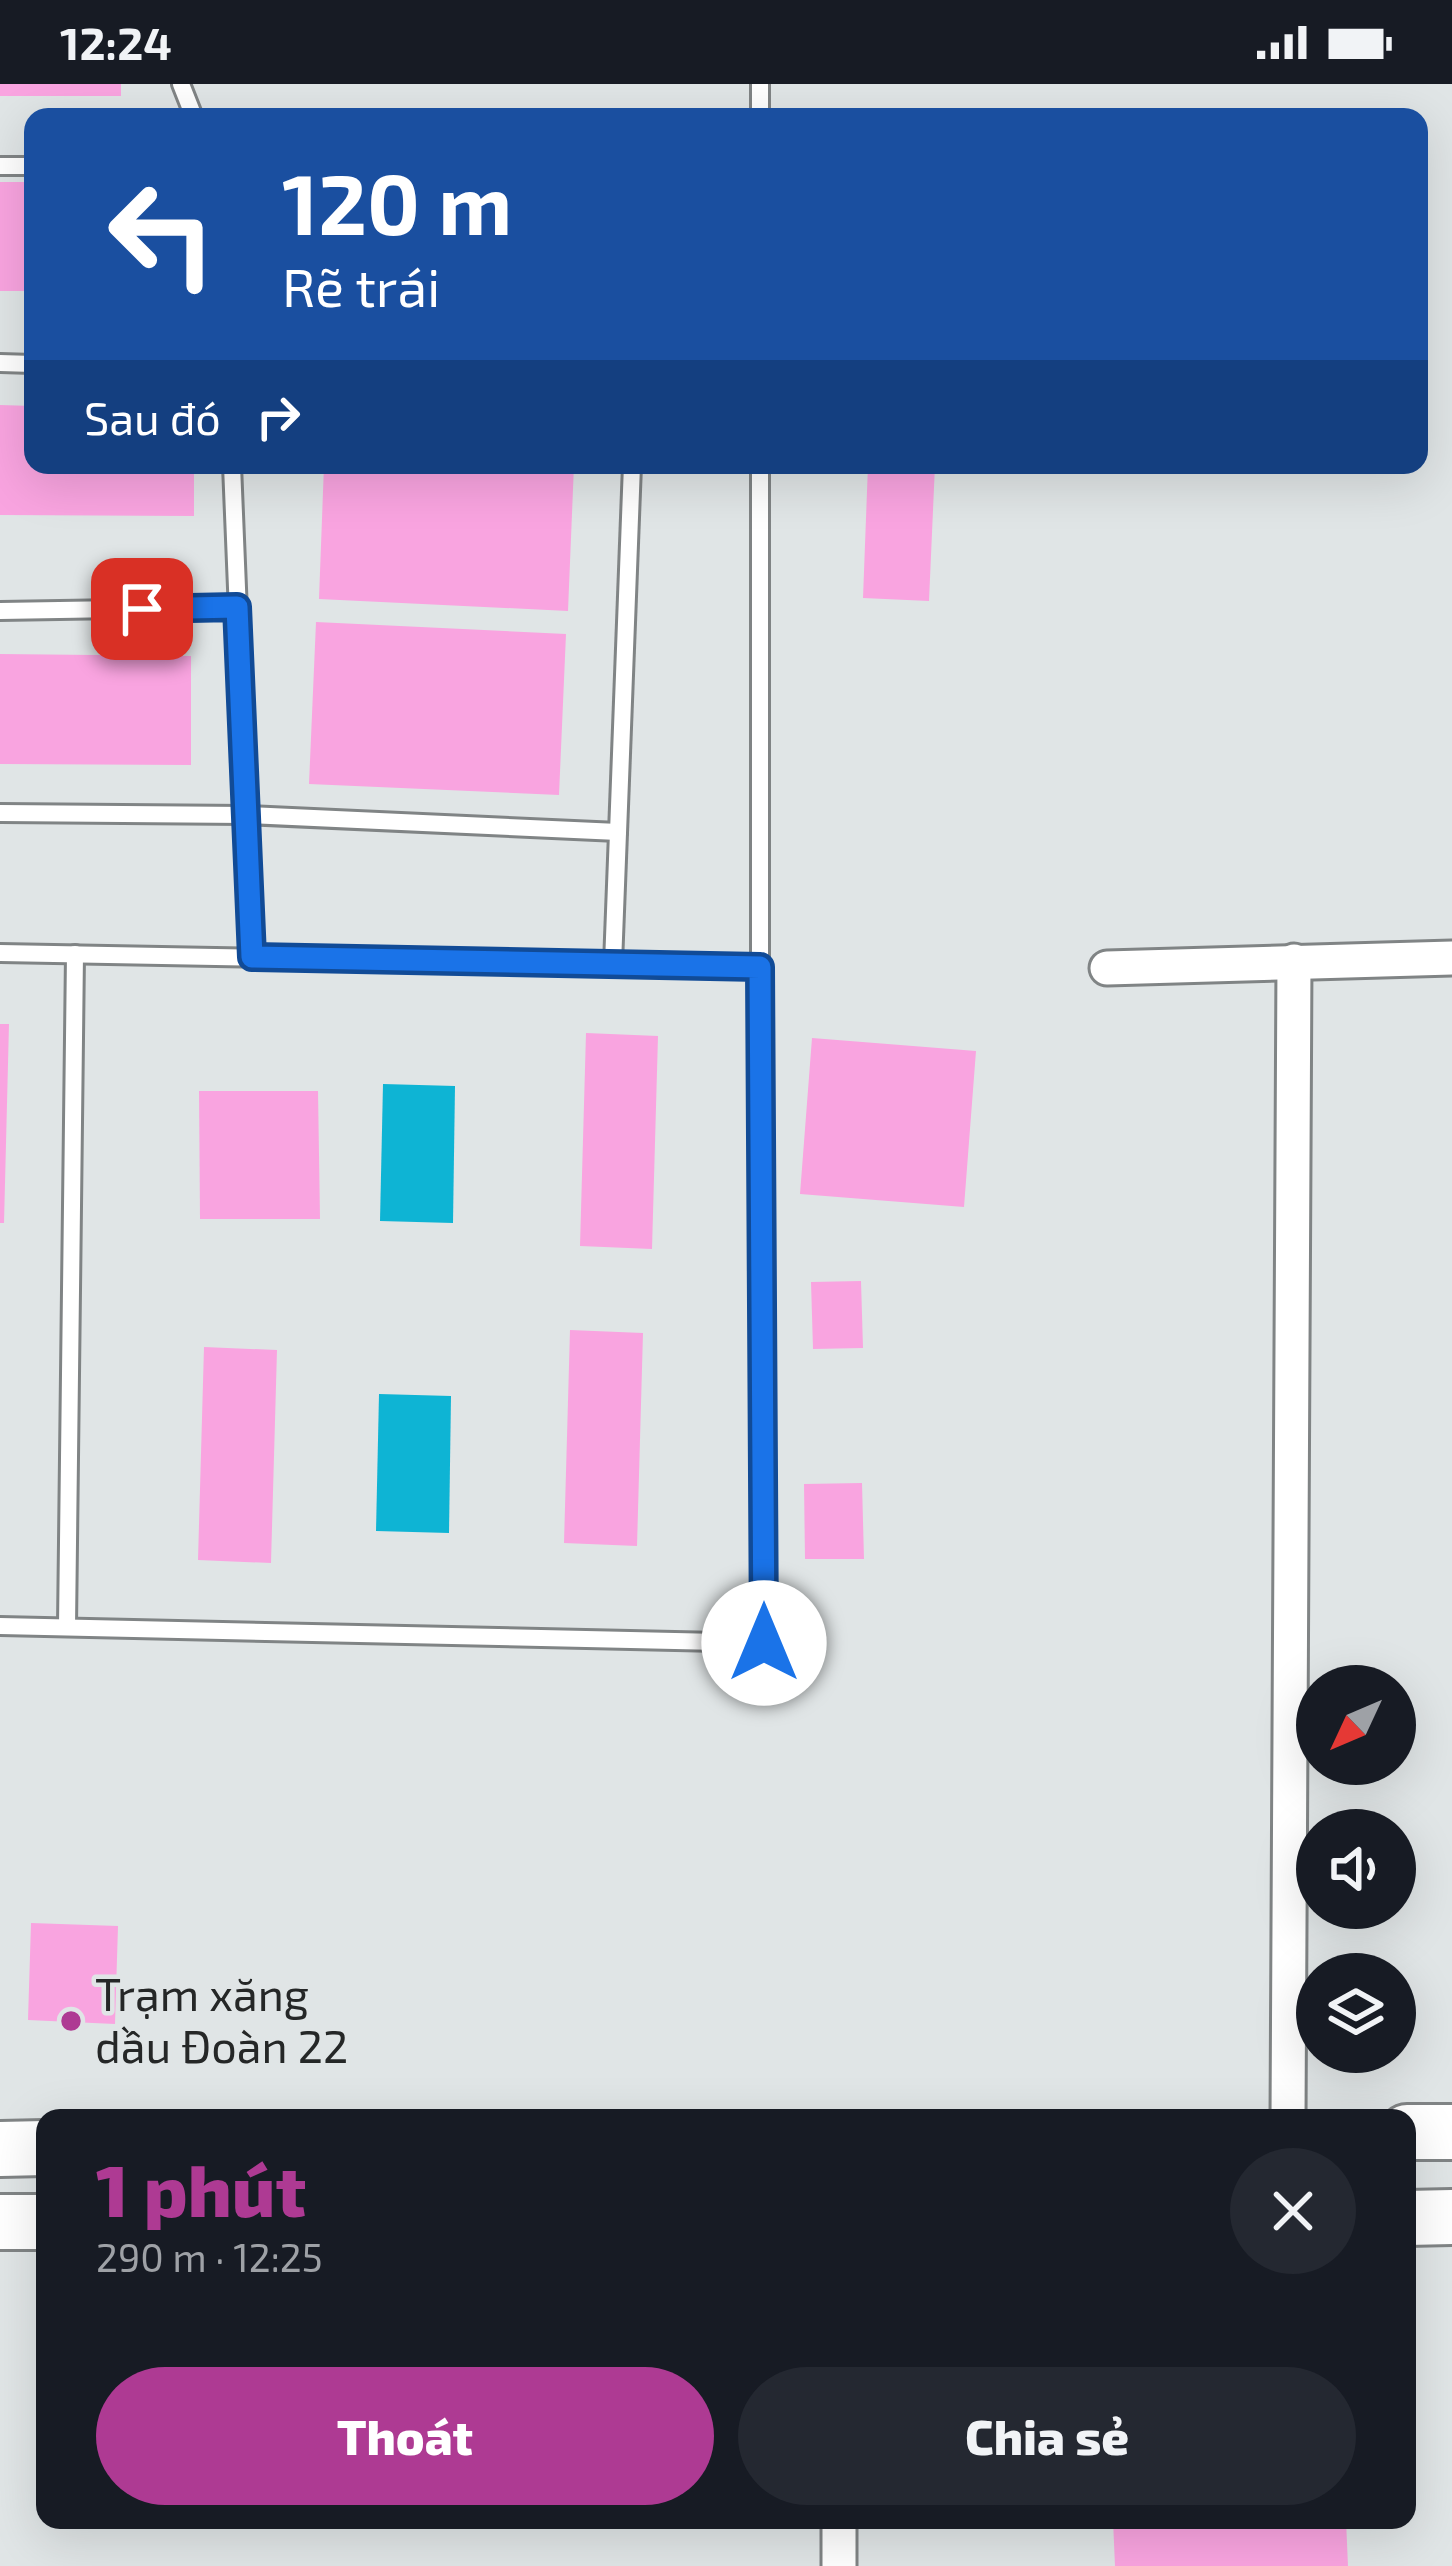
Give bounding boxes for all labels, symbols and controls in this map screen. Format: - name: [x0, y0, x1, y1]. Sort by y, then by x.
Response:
- text: 12:24: [60, 15, 172, 69]
- text: 120 m: [282, 151, 512, 252]
- icon: left: [84, 156, 240, 312]
- text: Rẽ trái: [282, 253, 440, 318]
- icon: right: [245, 384, 311, 450]
- text: Sau đó: [84, 390, 221, 444]
- pin: [91, 558, 193, 660]
- icon: arrive: [109, 576, 175, 642]
- position arrow: [701, 1580, 827, 1706]
- north arrow: [1296, 1665, 1416, 1785]
- map controls: [1296, 1665, 1416, 2073]
- button: sound: [1296, 1809, 1416, 1929]
- button: layers: [1296, 1953, 1416, 2073]
- place label: Trạm xăng dầu Đoàn 22: [95, 1966, 348, 2072]
- marker: Trạm xăng dầu Đoàn 22: [58, 2008, 84, 2034]
- text: 1 phút: [96, 2145, 306, 2231]
- button: close: [1230, 2148, 1356, 2274]
- text: 290 m · 12:25: [96, 2233, 323, 2280]
- button: Thoát: [96, 2367, 714, 2505]
- button: Chia sẻ: [738, 2367, 1356, 2505]

